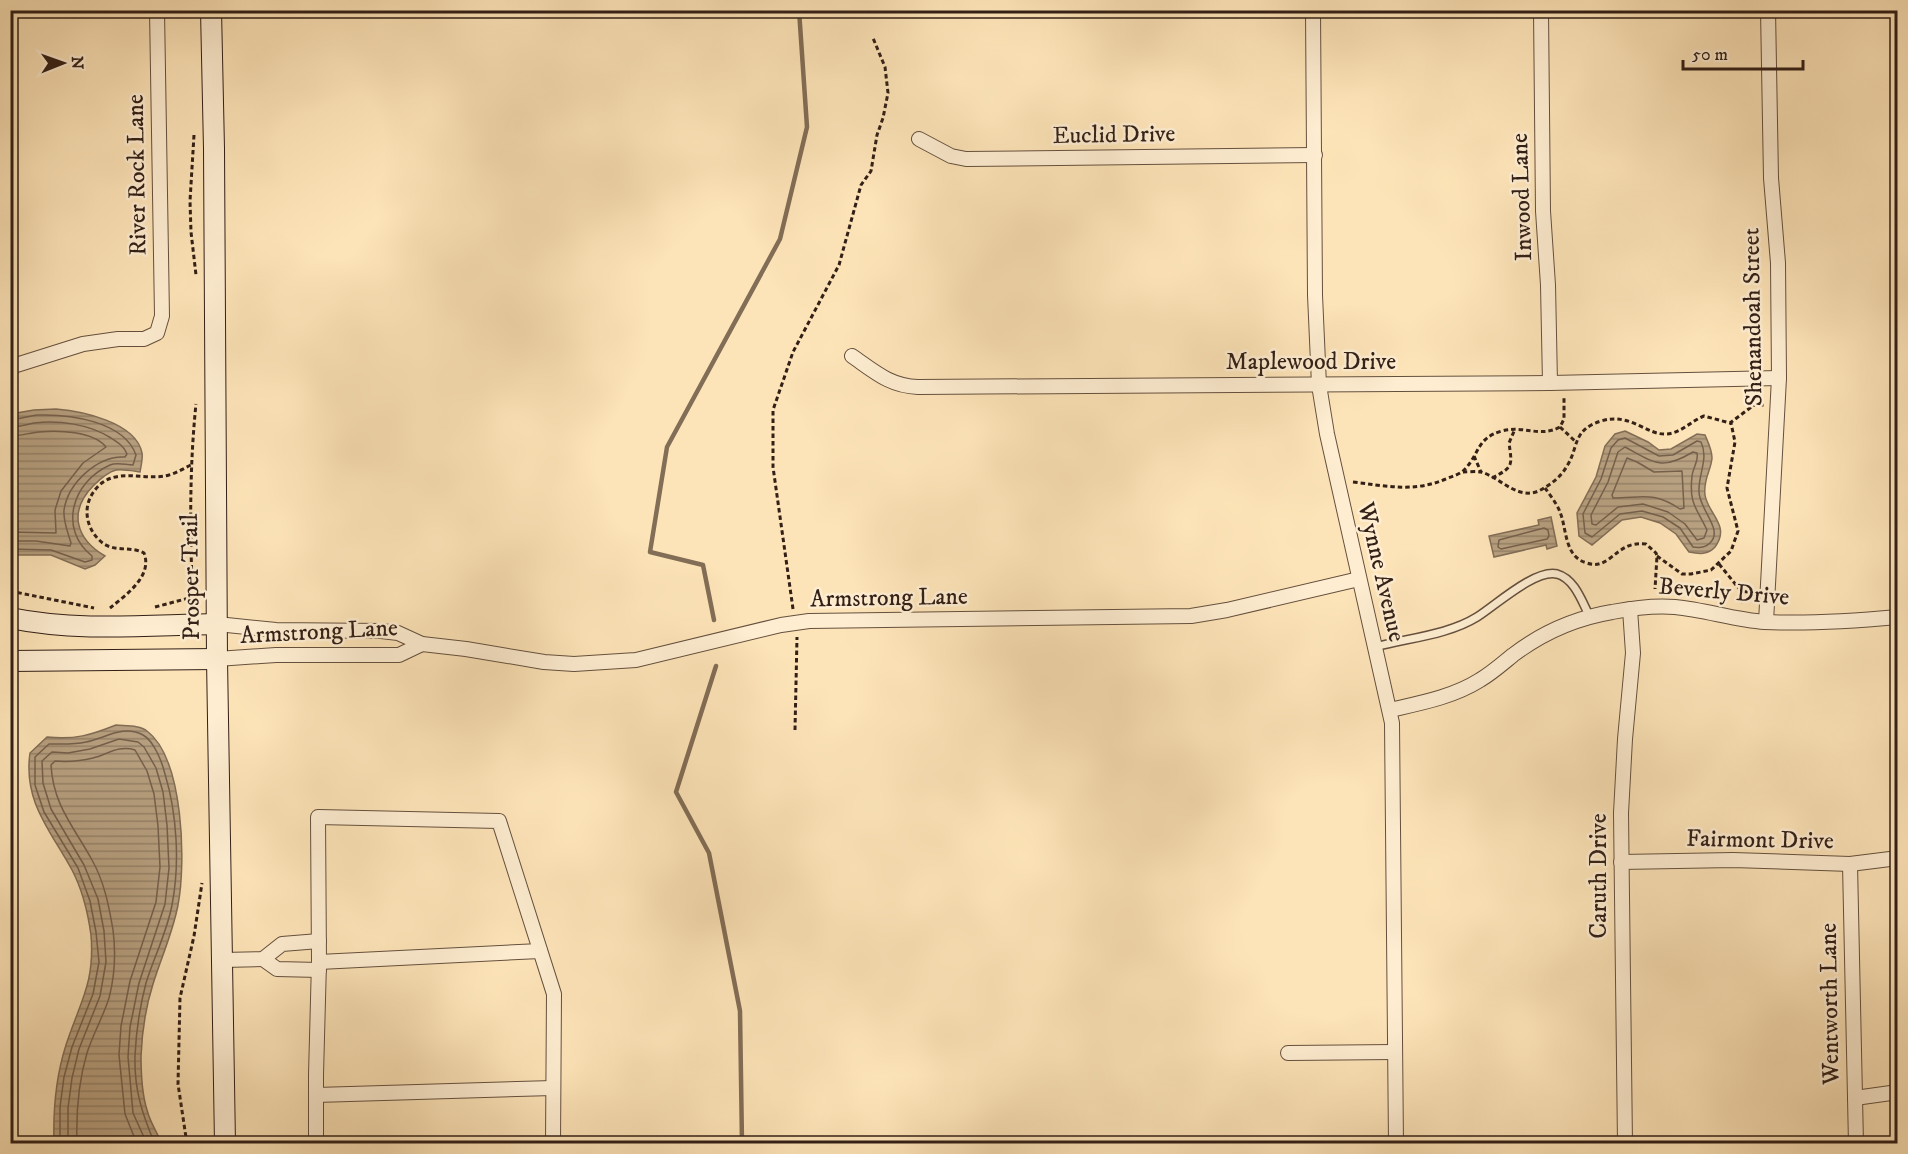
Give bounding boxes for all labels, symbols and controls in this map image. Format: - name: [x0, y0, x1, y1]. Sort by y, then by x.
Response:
- north arrow: [33, 33, 93, 93]
- scale bar: [1683, 33, 1803, 71]
- text: 50 m: [1692, 44, 1728, 66]
- text: N: [67, 56, 87, 69]
- street label: River Rock Lane: [121, 94, 153, 256]
- street label: Euclid Drive: [1052, 119, 1176, 151]
- street label: Inwood Lane: [1505, 132, 1539, 261]
- street label: Shenandoah Street: [1736, 227, 1770, 407]
- street label: Maplewood Drive: [1226, 347, 1396, 377]
- street label: Wynne Avenue: [1350, 498, 1412, 645]
- street label: Prosper Trail: [175, 513, 207, 641]
- street label: Beverly Drive: [1657, 571, 1791, 613]
- street label: Armstrong Lane: [810, 582, 968, 614]
- street label: Armstrong Lane: [239, 613, 399, 651]
- street label: Caruth Drive: [1584, 813, 1614, 939]
- street label: Fairmont Drive: [1686, 824, 1834, 856]
- street label: Wentworth Lane: [1814, 923, 1846, 1086]

